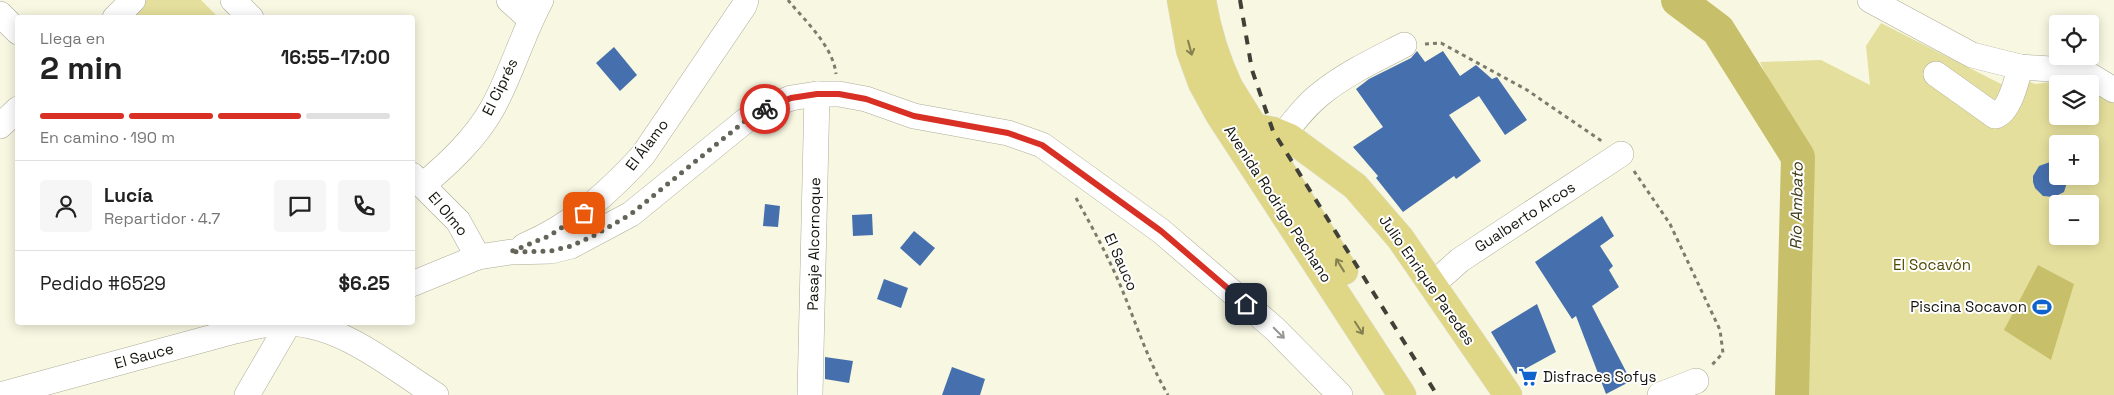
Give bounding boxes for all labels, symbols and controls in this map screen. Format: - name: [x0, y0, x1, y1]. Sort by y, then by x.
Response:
- map controls: [2049, 15, 2099, 245]
- button: locate: [2049, 15, 2099, 65]
- text: Llega en: [40, 28, 105, 49]
- one-way arrow: [1186, 39, 1195, 55]
- text: 16:55–17:00: [281, 45, 390, 70]
- text: 2 min: [40, 48, 123, 88]
- street label: El Ciprés: [478, 55, 522, 118]
- button: layers: [2049, 75, 2099, 125]
- courier: [740, 84, 790, 134]
- icon: bike: [751, 95, 779, 123]
- street label: El Álamo: [621, 115, 672, 174]
- street label: Avenida Rodrigo Pachano: [1220, 121, 1336, 286]
- text: En camino · 190 m: [40, 127, 175, 148]
- button: +: [2049, 135, 2099, 185]
- water label: Río Ambato: [1785, 161, 1808, 250]
- street label: Pasaje Alcornoque: [803, 177, 824, 311]
- street label: Gualberto Arcos: [1471, 177, 1579, 256]
- button: person: [40, 180, 92, 232]
- button: chat: [274, 180, 326, 232]
- button: phone: [338, 180, 390, 232]
- text: Lucía: [104, 183, 153, 208]
- street label: El Olmo: [424, 188, 472, 240]
- pin: [563, 192, 605, 234]
- button: −: [2049, 195, 2099, 245]
- icon: bag: [570, 199, 598, 227]
- text: Repartidor · 4.7: [104, 208, 220, 229]
- street label: Julio Enrique Paredes: [1375, 211, 1480, 349]
- street label: El Sauco: [1100, 230, 1143, 294]
- park label: El Socavón: [1893, 255, 1971, 274]
- one-way arrow: [1335, 258, 1346, 272]
- text: Pedido #6529: [40, 271, 166, 296]
- text: $6.25: [338, 271, 390, 296]
- pin: [1225, 283, 1267, 325]
- icon: home: [1232, 290, 1260, 318]
- sports icon: Piscina Socavon: [2031, 296, 2053, 318]
- place label: Piscina Socavon: [1910, 297, 2027, 316]
- one-way arrow: [1354, 321, 1364, 335]
- one-way arrow: [1273, 327, 1285, 339]
- street label: El Sauce: [112, 338, 176, 373]
- supermarket icon: Disfraces Sofys: [1517, 366, 1539, 388]
- place label: Disfraces Sofys: [1543, 367, 1656, 386]

